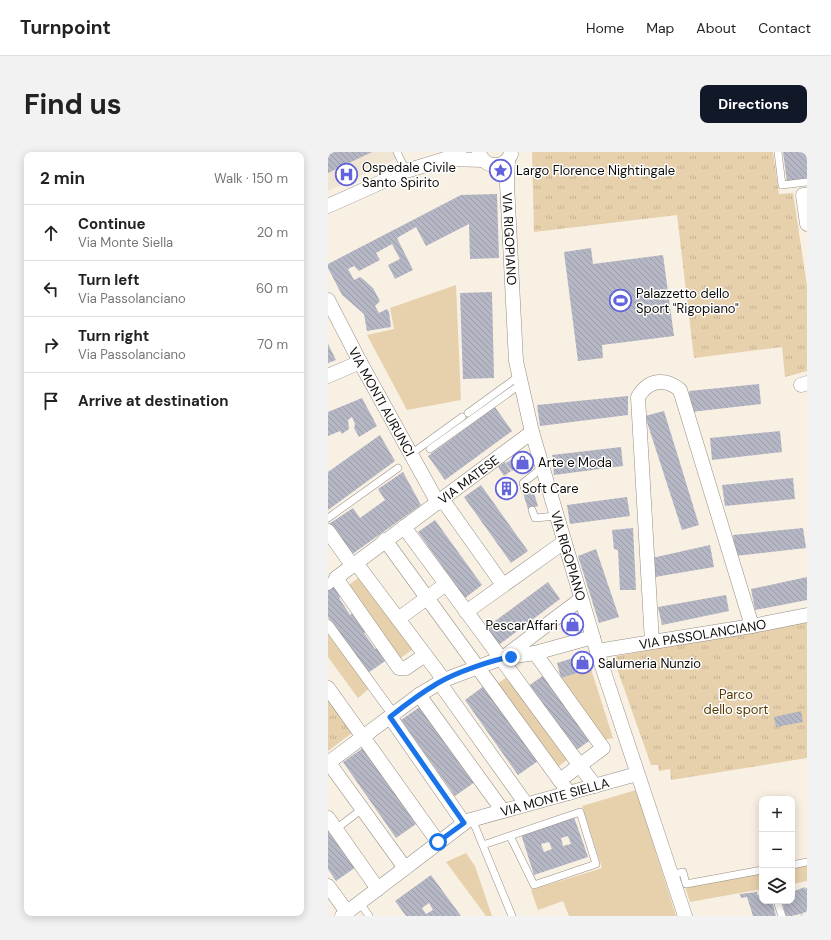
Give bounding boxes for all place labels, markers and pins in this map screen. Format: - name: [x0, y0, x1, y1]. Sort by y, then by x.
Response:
- place icon: Largo Florence Nightingale: [487, 157, 513, 183]
- place label: Ospedale Civile Santo Spirito: [362, 159, 456, 191]
- hospital icon: Ospedale Civile Santo Spirito: [333, 161, 359, 187]
- place label: Largo Florence Nightingale: [516, 162, 675, 179]
- place label: Palazzetto dello Sport "Rigopiano": [636, 285, 739, 317]
- sports icon: Palazzetto dello Sport "Rigopiano": [607, 287, 633, 313]
- shop icon: Arte e Moda: [509, 449, 535, 475]
- place label: Arte e Moda: [538, 454, 612, 471]
- building icon: Soft Care: [494, 475, 520, 501]
- place label: Soft Care: [522, 480, 579, 497]
- shop icon: PescarAffari: [560, 612, 586, 638]
- place label: PescarAffari: [486, 617, 558, 634]
- shop icon: Salumeria Nunzio: [570, 650, 596, 676]
- place label: Salumeria Nunzio: [598, 655, 701, 672]

